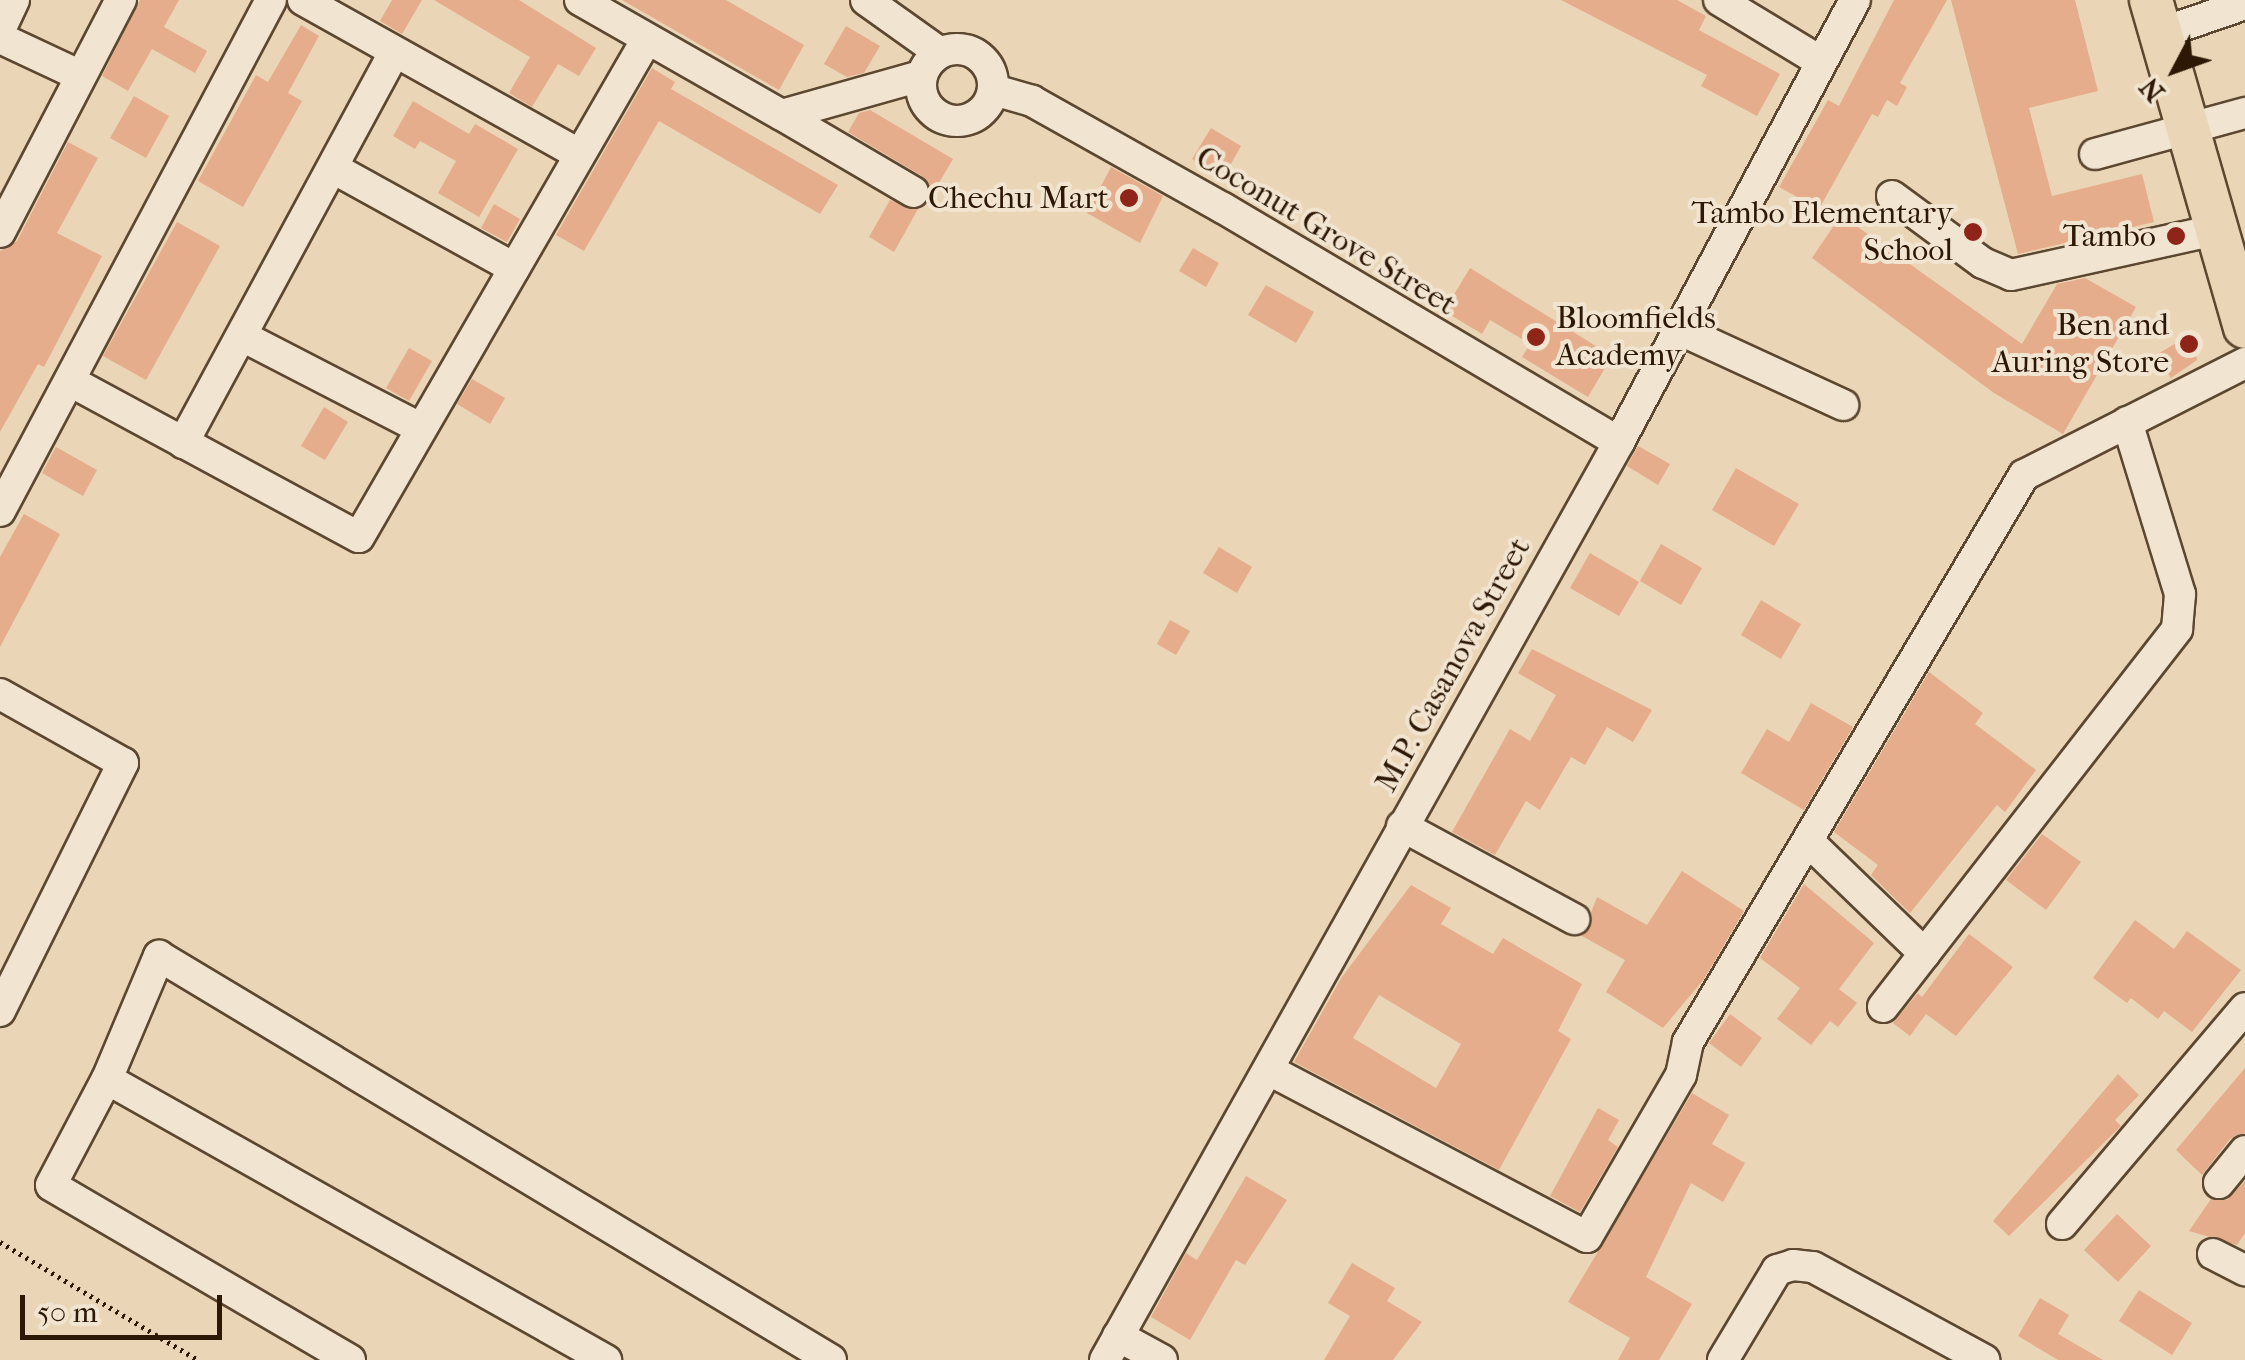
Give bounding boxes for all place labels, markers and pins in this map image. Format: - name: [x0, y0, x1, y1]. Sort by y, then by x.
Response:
- place label: Chechu Mart: [928, 179, 1109, 217]
- marker: Chechu Mart: [1118, 187, 1140, 209]
- place label: Tambo Elementary School: [1692, 195, 1953, 270]
- place label: Tambo: [2063, 217, 2156, 255]
- marker: Tambo Elementary School: [1962, 221, 1984, 243]
- marker: Tambo: [2165, 225, 2187, 247]
- place label: Bloomfields Academy: [1556, 300, 1716, 375]
- place label: Ben and Auring Store: [1992, 307, 2169, 382]
- marker: Bloomfields Academy: [1525, 326, 1547, 348]
- marker: Ben and Auring Store: [2178, 333, 2200, 355]

